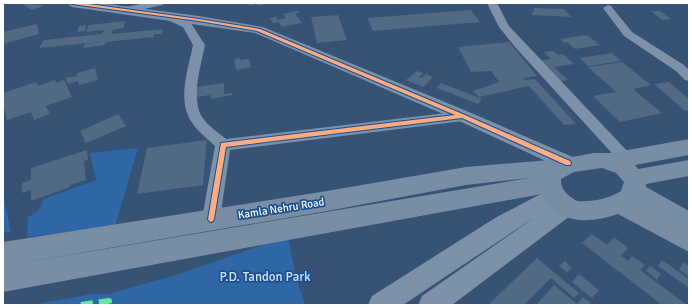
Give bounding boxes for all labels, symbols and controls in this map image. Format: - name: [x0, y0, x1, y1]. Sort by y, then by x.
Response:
- street label: Kamla Nehru Road: [237, 195, 325, 222]
- park label: P.D. Tandon Park: [219, 269, 311, 285]

